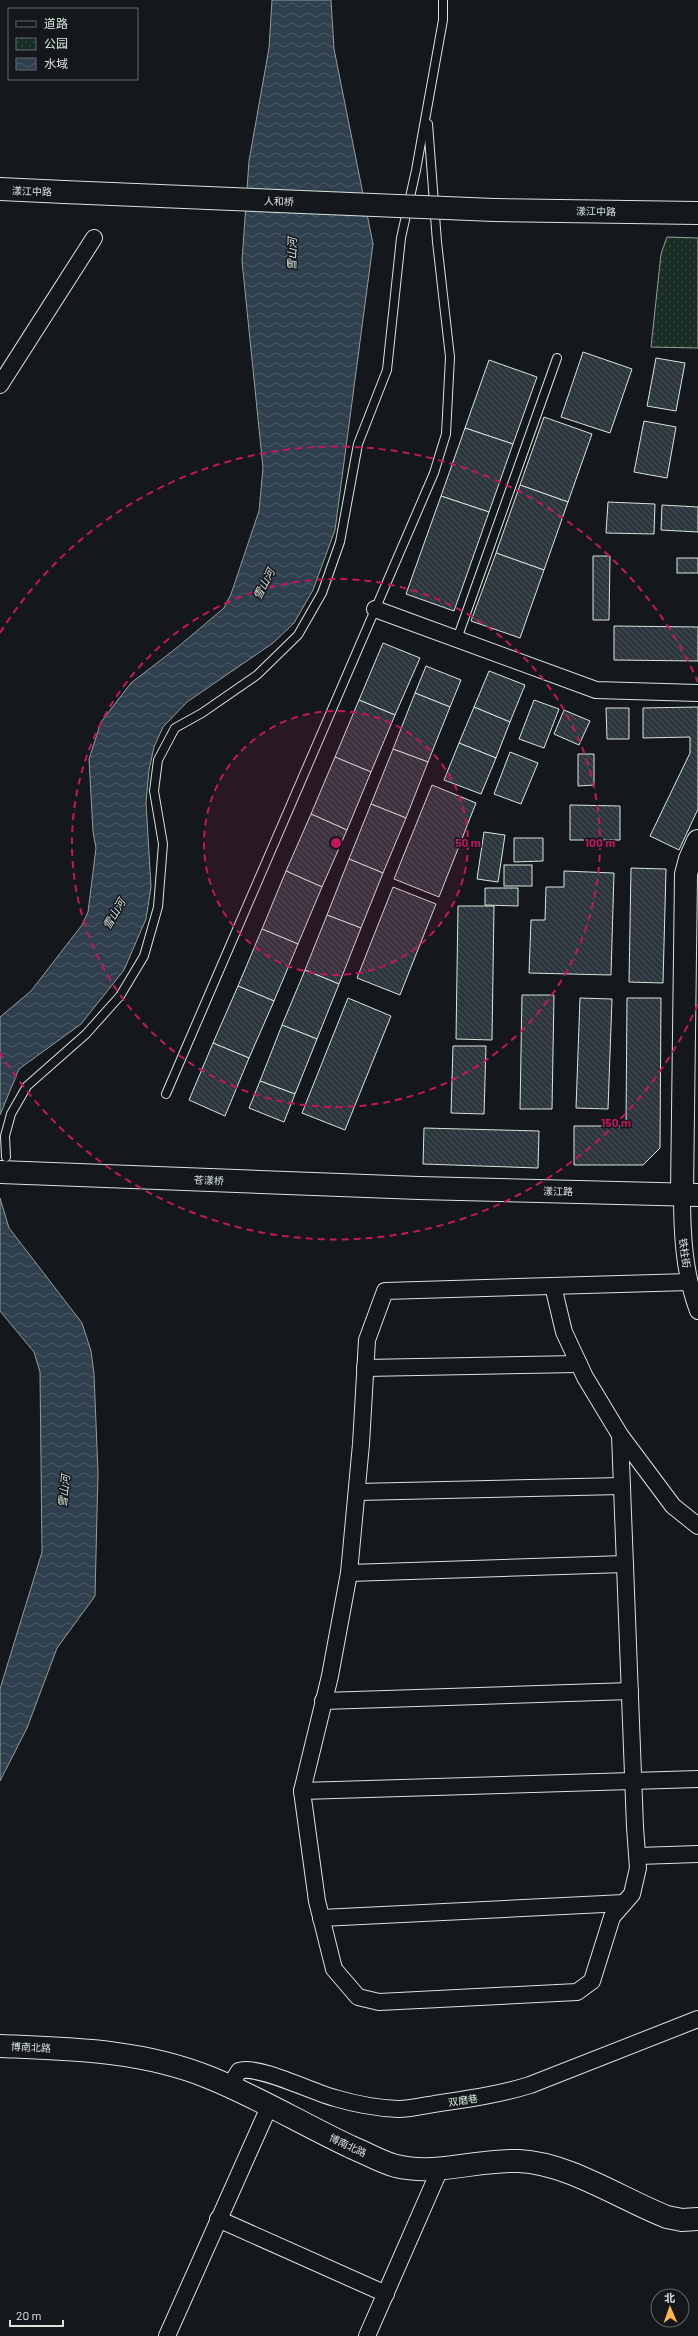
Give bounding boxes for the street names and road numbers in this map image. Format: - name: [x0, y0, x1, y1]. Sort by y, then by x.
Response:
- street label: 漾江中路: [12, 184, 52, 198]
- street label: 人和桥: [264, 194, 294, 208]
- street label: 漾江中路: [576, 205, 616, 217]
- street label: 苍漾桥: [194, 1173, 224, 1187]
- street label: 漾江路: [543, 1185, 573, 1197]
- street label: 铁柱街: [677, 1237, 693, 1269]
- street label: 博南北路: [11, 2040, 51, 2054]
- street label: 双磨巷: [447, 2092, 479, 2108]
- street label: 博南北路: [327, 2131, 369, 2159]

